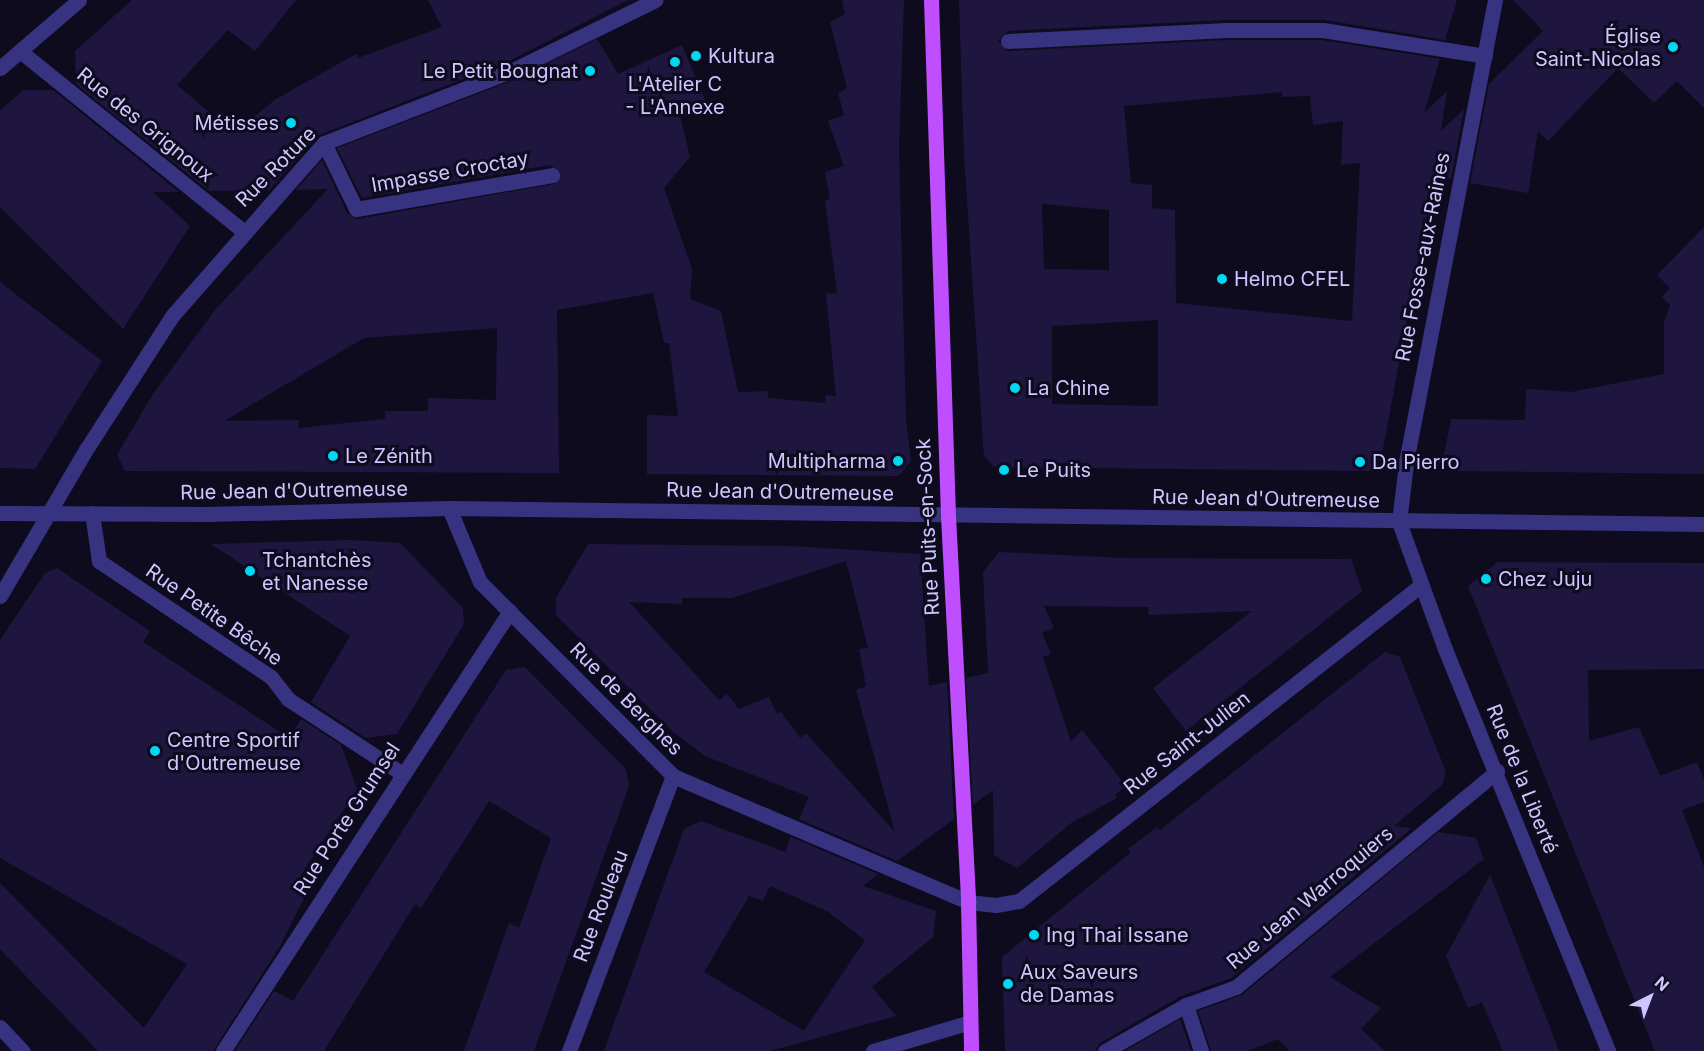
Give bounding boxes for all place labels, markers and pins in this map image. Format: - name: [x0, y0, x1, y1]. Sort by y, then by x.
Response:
- place label: Église Saint-Nicolas: [1535, 24, 1661, 71]
- marker: Église Saint-Nicolas: [1666, 40, 1680, 54]
- place label: Kultura: [708, 44, 775, 68]
- marker: Kultura: [689, 49, 703, 63]
- marker: L'Atelier C - L'Annexe: [668, 55, 682, 69]
- place label: Le Petit Bougnat: [423, 59, 578, 83]
- marker: Le Petit Bougnat: [583, 64, 597, 78]
- place label: L'Atelier C - L'Annexe: [625, 72, 725, 119]
- place label: Métisses: [195, 111, 279, 135]
- marker: Métisses: [284, 116, 298, 130]
- place label: Helmo CFEL: [1234, 267, 1350, 291]
- marker: Helmo CFEL: [1215, 272, 1229, 286]
- place label: La Chine: [1027, 376, 1110, 400]
- marker: La Chine: [1008, 381, 1022, 395]
- place label: Le Zénith: [345, 444, 433, 468]
- marker: Le Zénith: [326, 449, 340, 463]
- place label: Multipharma: [768, 449, 886, 473]
- place label: Da Pierro: [1372, 450, 1460, 474]
- marker: Multipharma: [891, 454, 905, 468]
- marker: Da Pierro: [1353, 455, 1367, 469]
- place label: Le Puits: [1016, 458, 1091, 482]
- marker: Le Puits: [997, 463, 1011, 477]
- place label: Tchantchès et Nanesse: [262, 548, 371, 595]
- marker: Tchantchès et Nanesse: [243, 564, 257, 578]
- place label: Chez Juju: [1498, 567, 1592, 591]
- marker: Chez Juju: [1479, 572, 1493, 586]
- place label: Centre Sportif d'Outremeuse: [167, 728, 301, 775]
- marker: Centre Sportif d'Outremeuse: [148, 744, 162, 758]
- place label: Ing Thai Issane: [1046, 923, 1189, 947]
- marker: Ing Thai Issane: [1027, 928, 1041, 942]
- place label: Aux Saveurs de Damas: [1020, 960, 1138, 1007]
- marker: Aux Saveurs de Damas: [1001, 977, 1015, 991]

